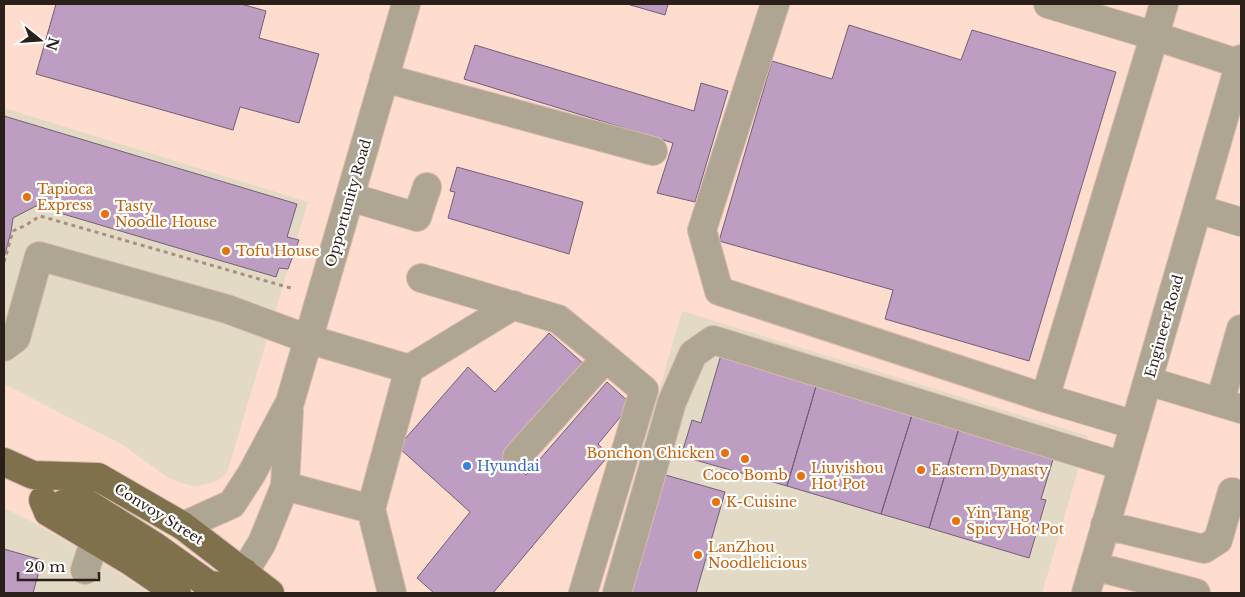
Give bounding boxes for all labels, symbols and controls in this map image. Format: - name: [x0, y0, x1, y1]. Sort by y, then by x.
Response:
- north arrow: [15, 15, 65, 65]
- text: N: [42, 35, 63, 53]
- street label: Opportunity Road: [321, 136, 375, 269]
- place label: Tapioca Express: [37, 180, 93, 214]
- marker: Tapioca Express: [21, 191, 33, 203]
- place label: Tasty Noodle House: [115, 197, 217, 231]
- marker: Tasty Noodle House: [99, 208, 111, 220]
- place label: Tofu House: [236, 242, 320, 260]
- marker: Tofu House: [220, 245, 232, 257]
- street label: Engineer Road: [1141, 272, 1187, 380]
- place label: Bonchon Chicken: [587, 444, 715, 462]
- marker: Bonchon Chicken: [719, 447, 731, 459]
- marker: Coco Bomb: [739, 453, 751, 465]
- place label: Hyundai: [477, 457, 540, 475]
- place label: Liuyishou Hot Pot: [811, 459, 884, 493]
- marker: Hyundai: [461, 460, 473, 472]
- place label: Eastern Dynasty: [931, 461, 1048, 479]
- marker: Eastern Dynasty: [915, 464, 927, 476]
- place label: Coco Bomb: [702, 466, 788, 484]
- marker: Liuyishou Hot Pot: [795, 470, 807, 482]
- street label: Convoy Street: [111, 479, 207, 549]
- place label: K-Cuisine: [726, 493, 797, 511]
- marker: K-Cuisine: [710, 496, 722, 508]
- place label: Yin Tang Spicy Hot Pot: [965, 504, 1065, 538]
- marker: Yin Tang Spicy Hot Pot: [950, 515, 962, 527]
- place label: LanZhou Noodlelicious: [708, 538, 807, 572]
- marker: LanZhou Noodlelicious: [692, 549, 704, 561]
- scale bar: [18, 550, 99, 582]
- text: 20 m: [25, 557, 65, 576]

